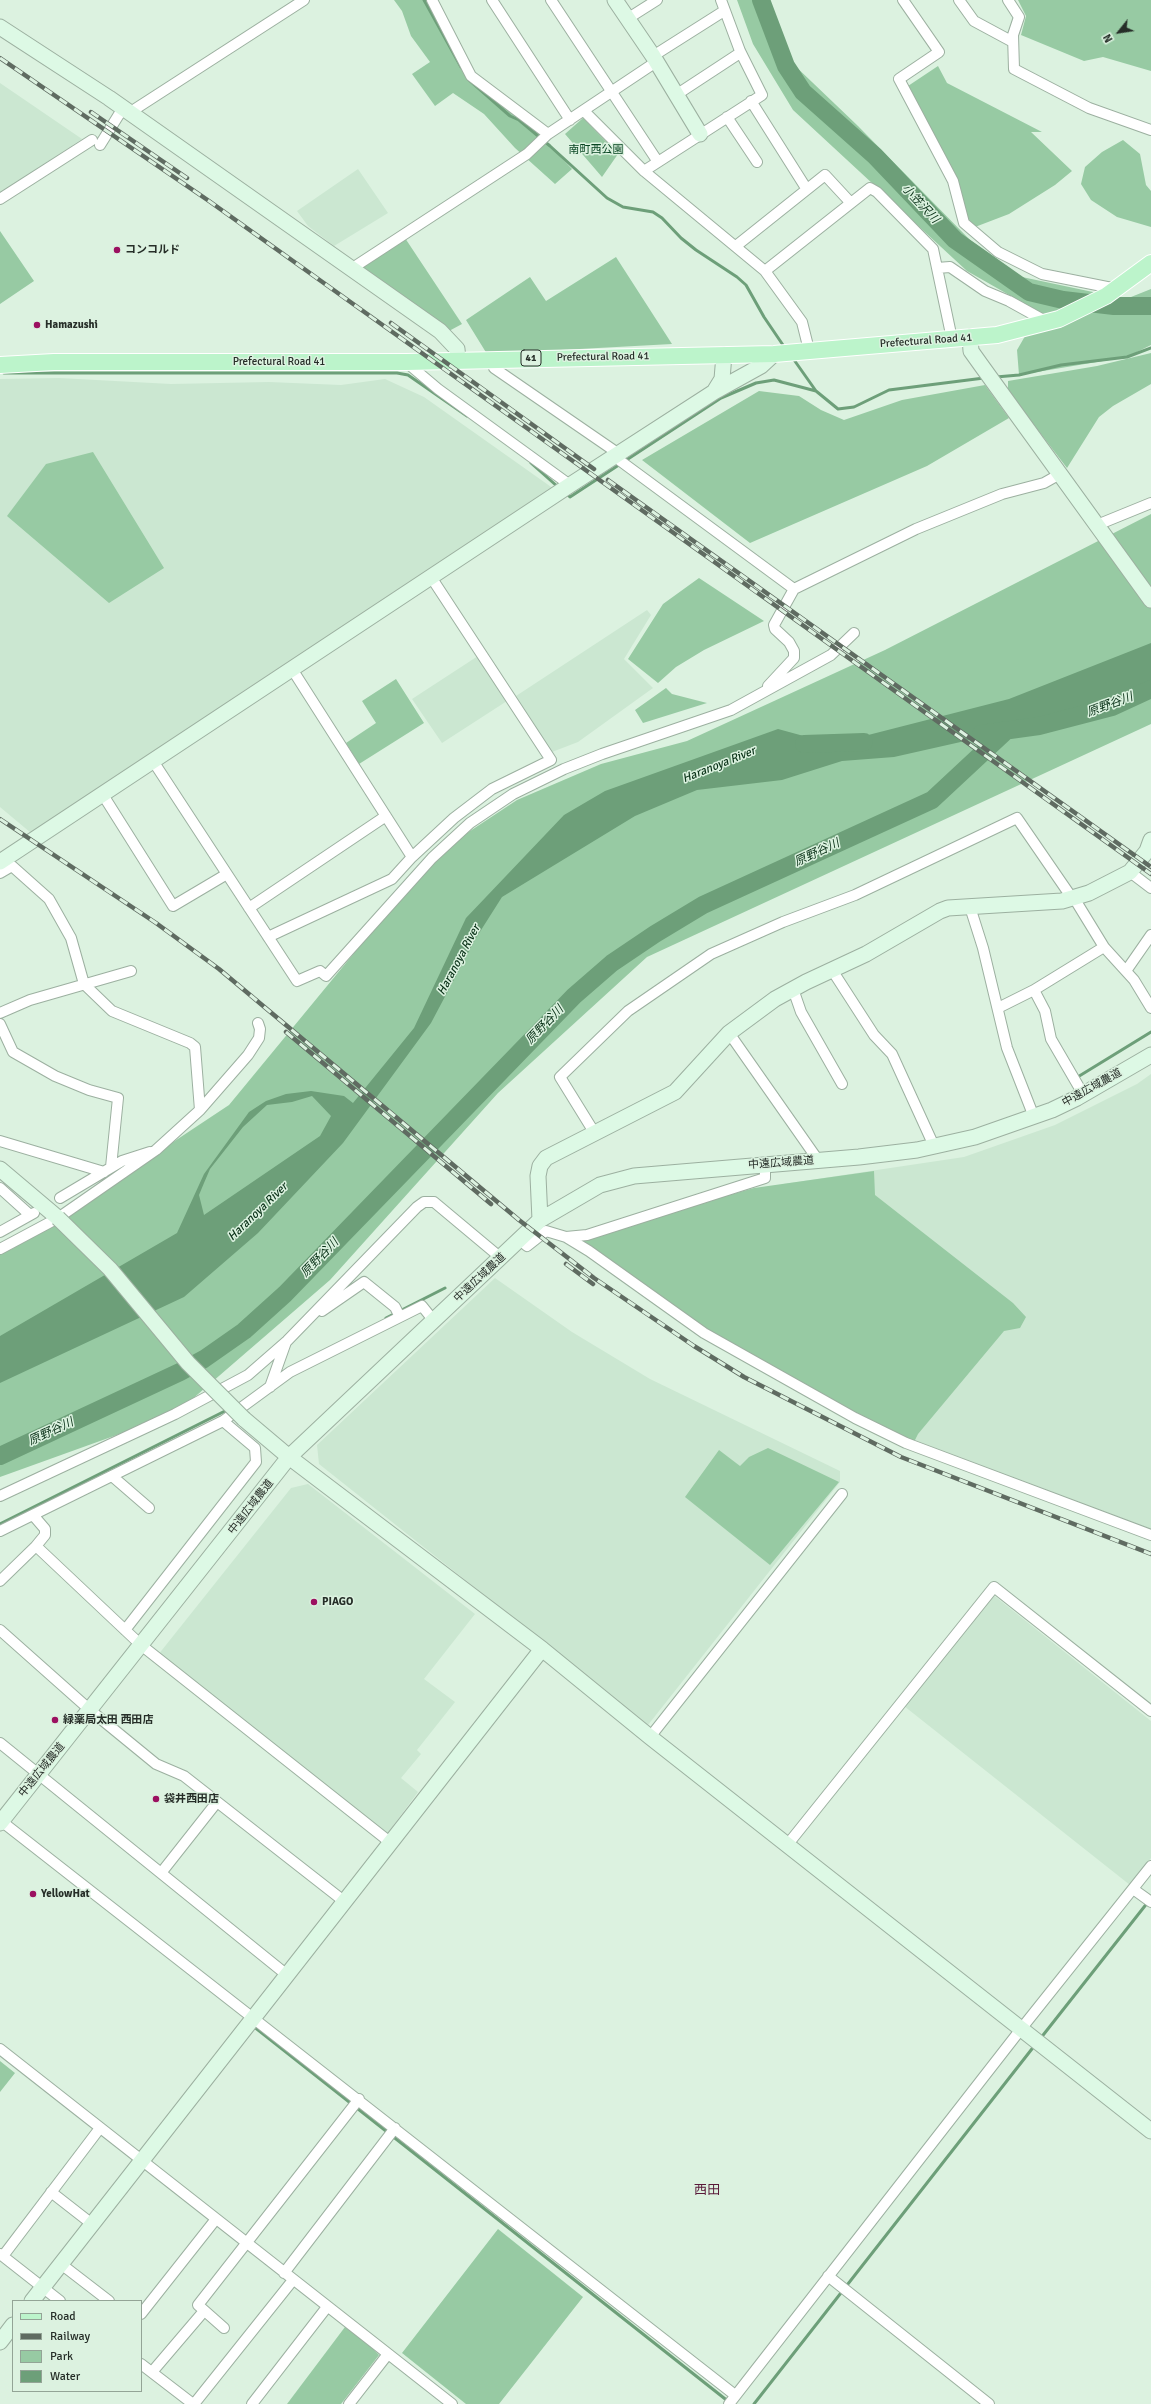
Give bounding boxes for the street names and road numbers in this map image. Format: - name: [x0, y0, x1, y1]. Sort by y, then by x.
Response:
- street label: Prefectural Road 41: [879, 331, 973, 351]
- road number: 41: [521, 350, 541, 366]
- street label: Prefectural Road 41: [557, 350, 649, 364]
- street label: Prefectural Road 41: [233, 355, 325, 369]
- street label: 中遠広域農道: [1060, 1066, 1124, 1110]
- street label: 中遠広域農道: [748, 1154, 814, 1172]
- street label: 中遠広域農道: [451, 1251, 509, 1305]
- street label: 中遠広域農道: [225, 1477, 277, 1537]
- street label: 中遠広域農道: [16, 1740, 68, 1800]

